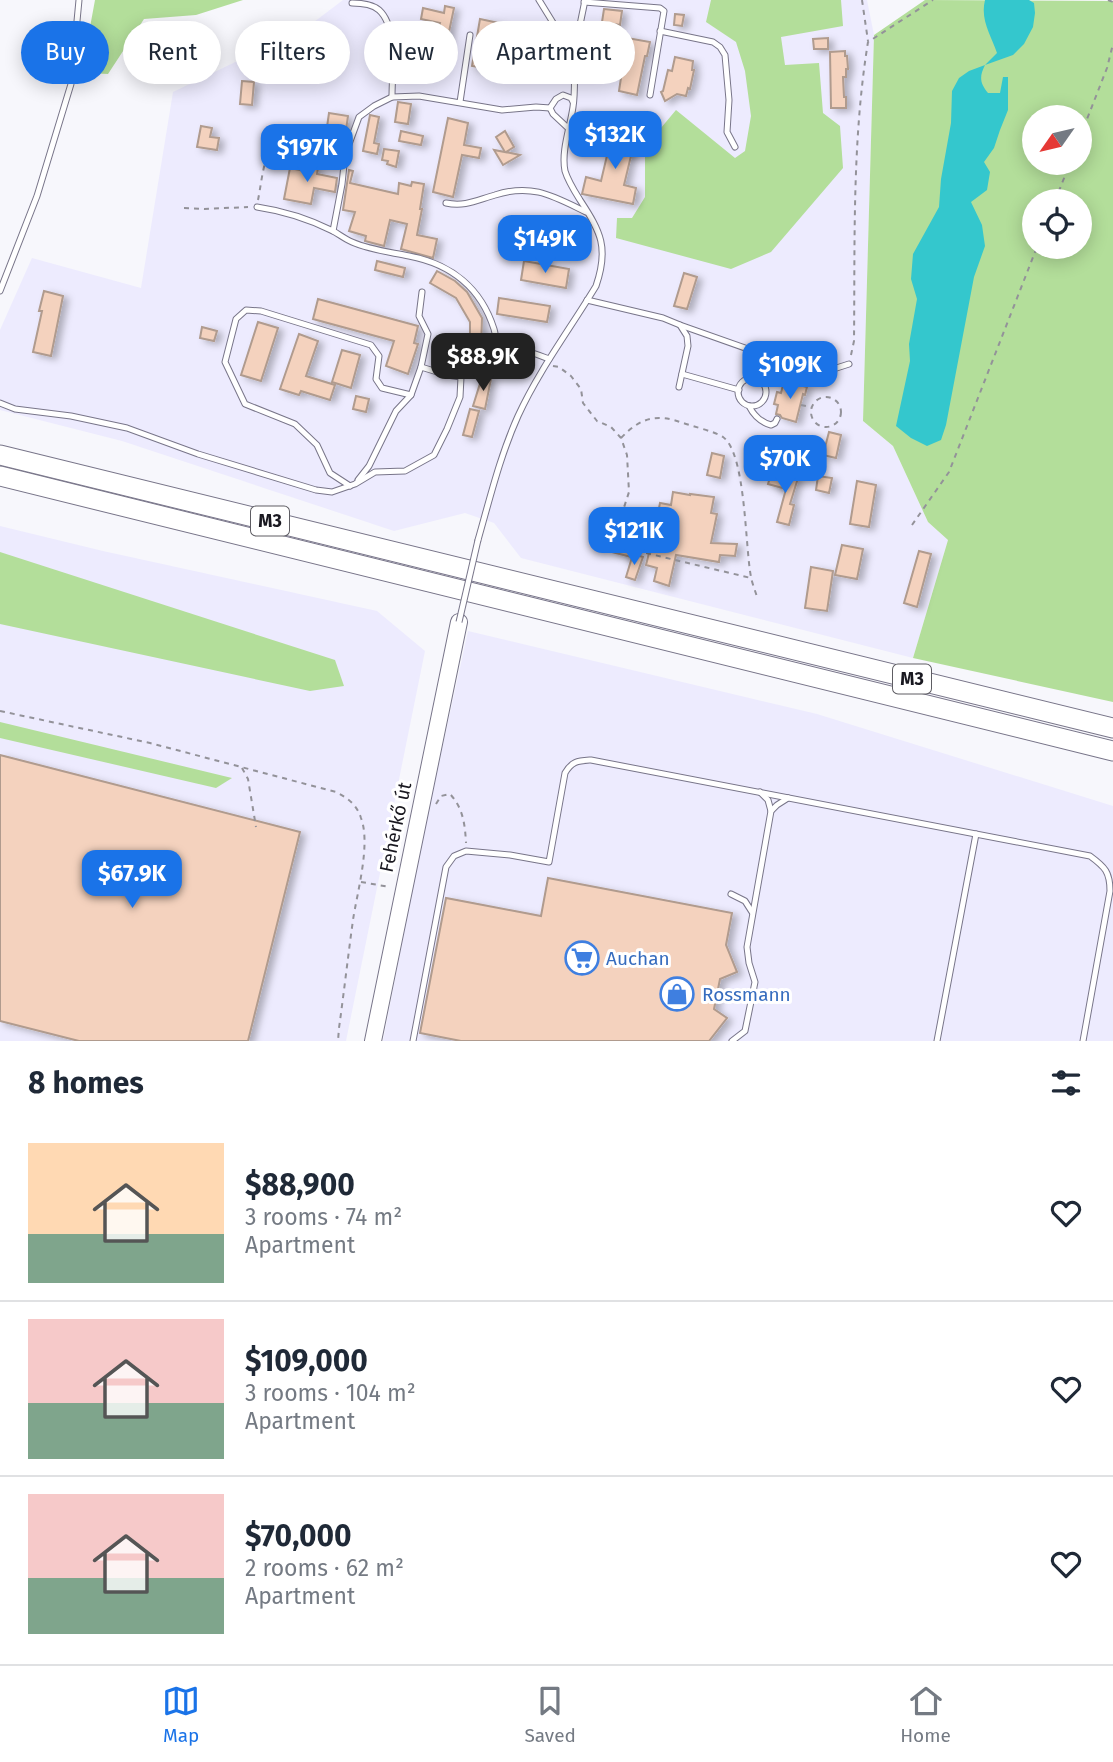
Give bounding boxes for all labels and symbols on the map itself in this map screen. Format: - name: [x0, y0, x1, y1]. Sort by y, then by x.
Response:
- north arrow: [1022, 105, 1092, 175]
- pin: $132K: [566, 111, 664, 171]
- pin: $197K: [258, 124, 356, 184]
- pin: $149K: [496, 216, 594, 275]
- pin: $88.9K: [426, 334, 540, 393]
- pin: $109K: [741, 342, 839, 401]
- pin: $70K: [744, 435, 826, 495]
- road number: M3: [251, 506, 289, 536]
- pin: $121K: [585, 508, 683, 567]
- road number: M3: [893, 664, 931, 694]
- street label: Fehérkő út: [375, 780, 416, 874]
- pin: $67.9K: [75, 850, 189, 910]
- supermarket icon: Auchan: [563, 939, 601, 977]
- place label: Auchan: [606, 947, 670, 970]
- shop icon: Rossmann: [658, 975, 696, 1013]
- place label: Rossmann: [702, 983, 791, 1006]

